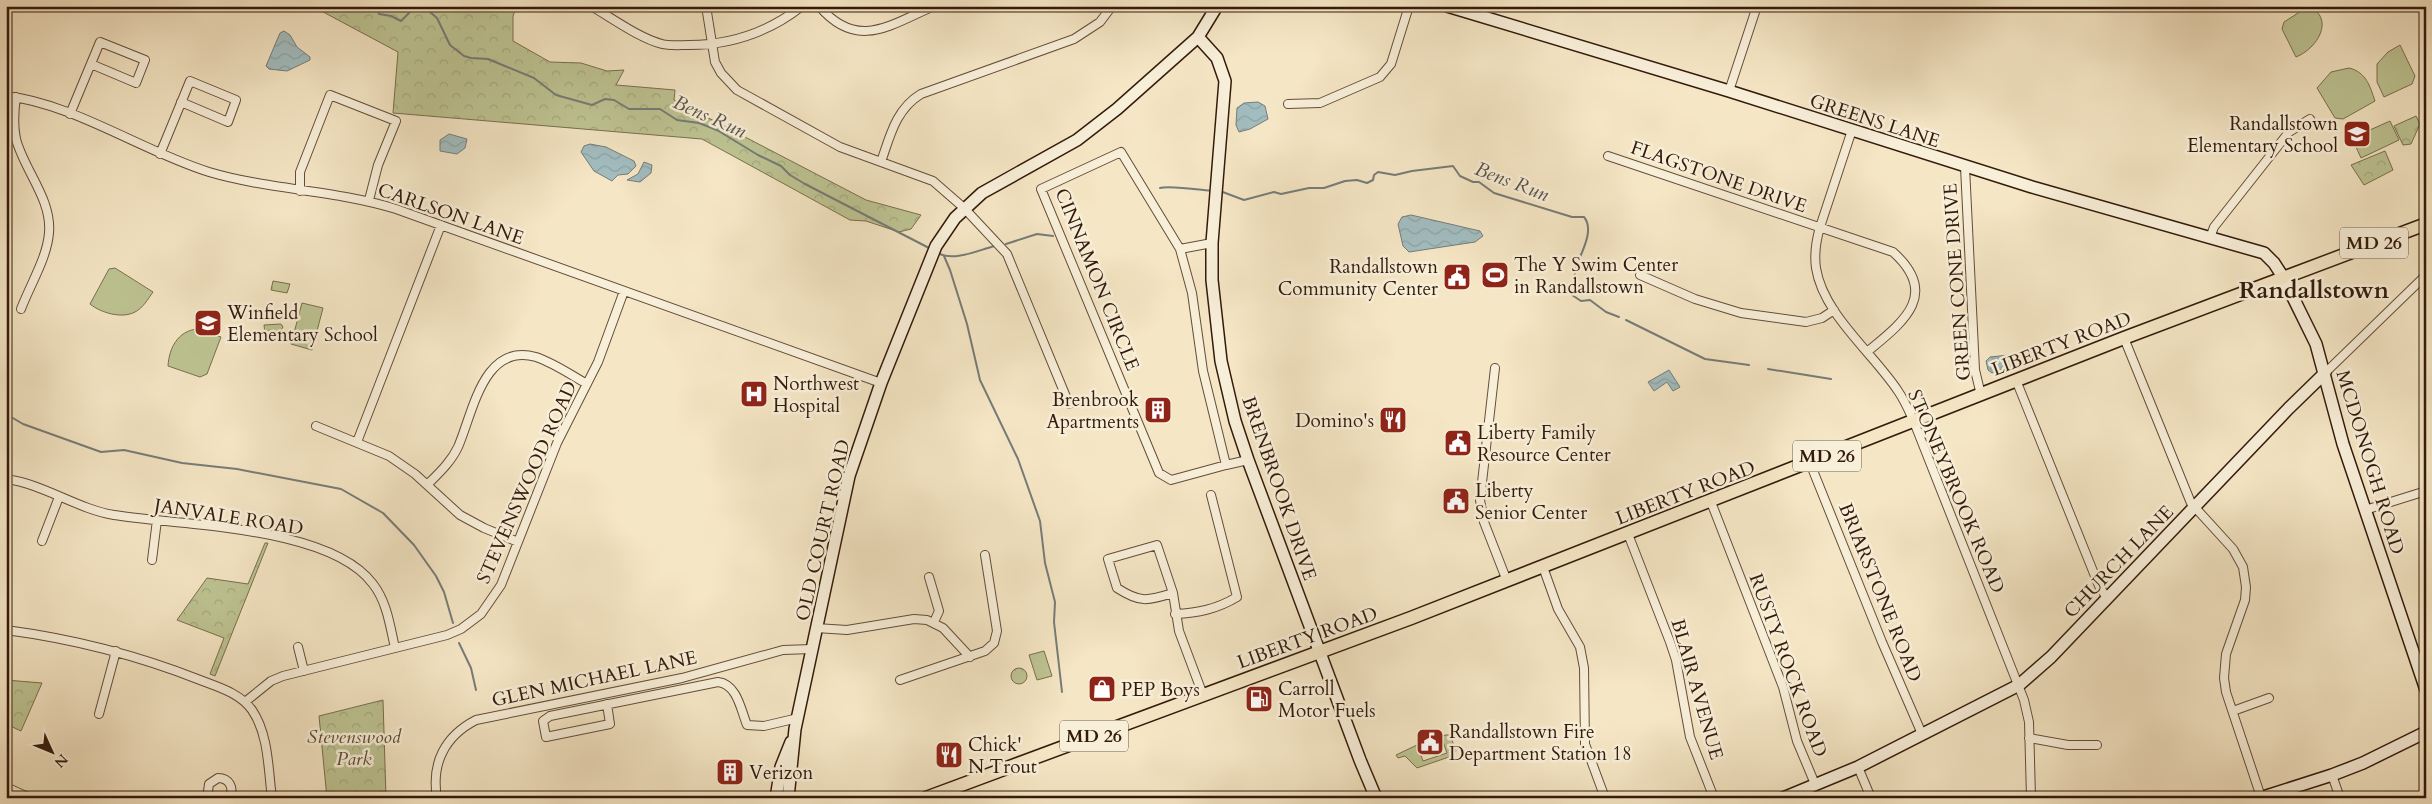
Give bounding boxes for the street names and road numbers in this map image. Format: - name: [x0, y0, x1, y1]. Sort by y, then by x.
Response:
- street label: GREENS LANE: [1806, 88, 1943, 154]
- street label: FLAGSTONE DRIVE: [1627, 135, 1810, 219]
- street label: CARLSON LANE: [374, 177, 527, 251]
- street label: GREEN CONE DRIVE: [1937, 182, 1977, 381]
- street label: CINNAMON CIRCLE: [1049, 184, 1146, 374]
- road number: MD 26: [2340, 228, 2408, 258]
- street label: LIBERTY ROAD: [1988, 305, 2135, 383]
- street label: MCDONOGH ROAD: [2330, 367, 2410, 558]
- street label: STEVENSWOOD ROAD: [470, 377, 583, 588]
- street label: STONEYBROOK ROAD: [1901, 386, 2011, 597]
- street label: BRENBROOK DRIVE: [1235, 393, 1323, 584]
- street label: OLD COURT ROAD: [789, 437, 857, 624]
- road number: MD 26: [1793, 441, 1861, 472]
- street label: LIBERTY ROAD: [1612, 454, 1759, 532]
- street label: JANVALE ROAD: [150, 492, 305, 542]
- street label: BRIARSTONE ROAD: [1832, 499, 1928, 686]
- street label: CHURCH LANE: [2058, 500, 2179, 624]
- street label: RUSTY ROCK ROAD: [1743, 570, 1833, 761]
- street label: LIBERTY ROAD: [1234, 600, 1381, 675]
- street label: BLAIR AVENUE: [1665, 616, 1730, 763]
- street label: GLEN MICHAEL LANE: [489, 645, 699, 713]
- road number: MD 26: [1060, 720, 1128, 751]

